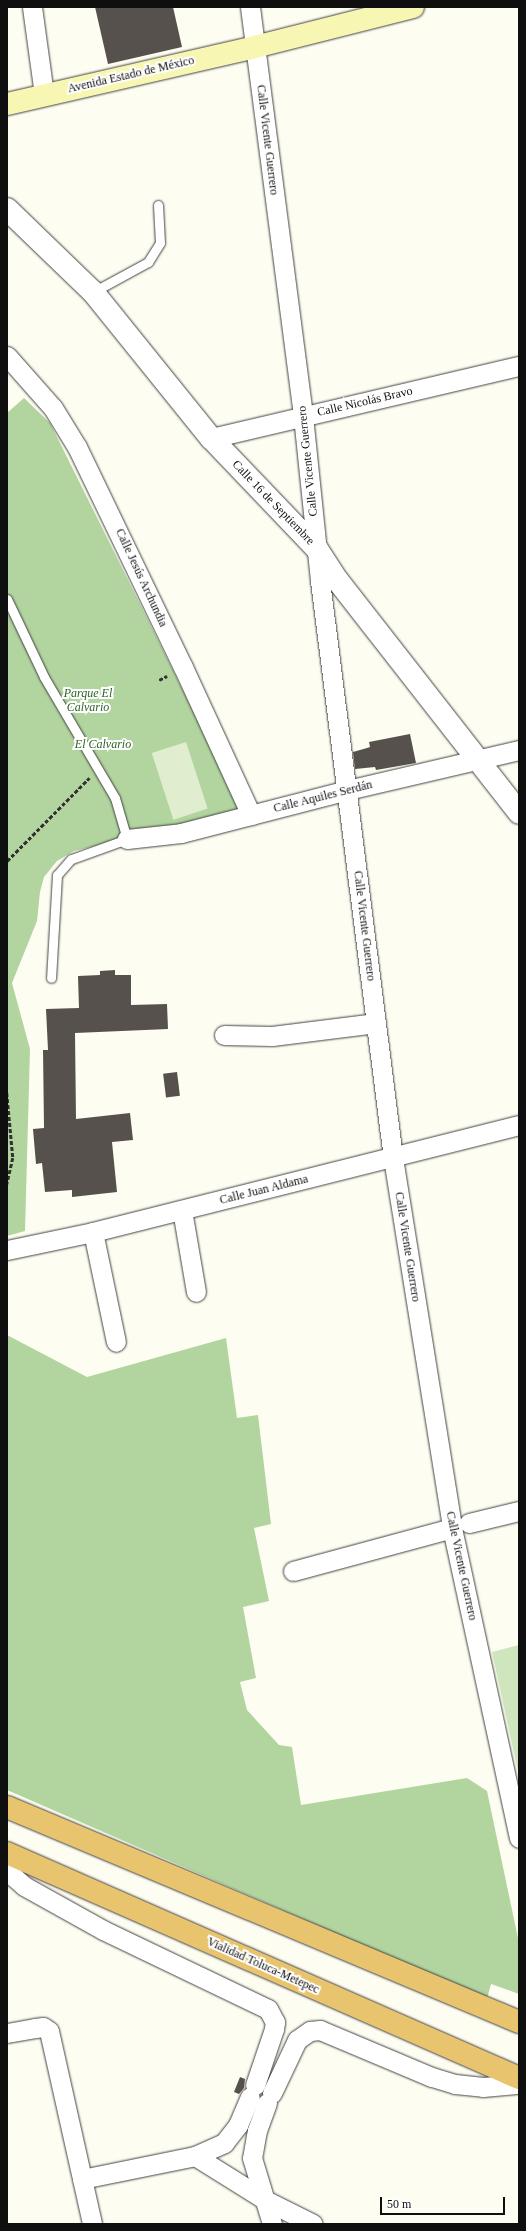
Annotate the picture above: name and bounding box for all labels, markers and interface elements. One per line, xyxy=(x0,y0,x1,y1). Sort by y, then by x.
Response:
street label: Avenida Estado de México xyxy=(66,53,196,97)
street label: Calle Vicente Guerrero xyxy=(253,84,281,196)
street label: Calle Nicolás Bravo xyxy=(316,384,414,420)
street label: Calle Vicente Guerrero xyxy=(295,405,321,517)
street label: Calle 16 de Septiembre xyxy=(229,458,317,548)
street label: Calle Jesús Archundia xyxy=(112,526,170,630)
park label: Parque El Calvario xyxy=(64,687,112,715)
park label: El Calvario xyxy=(75,738,131,752)
street label: Calle Aquiles Serdán xyxy=(272,778,374,816)
street label: Calle Vicente Guerrero xyxy=(350,870,378,982)
street label: Calle Juan Aldama xyxy=(218,1172,310,1208)
street label: Calle Vicente Guerrero xyxy=(391,1191,423,1303)
street label: Calle Vicente Guerrero xyxy=(442,1510,480,1622)
street label: Vialidad Toluca-Metepec xyxy=(205,1935,321,1997)
scale bar xyxy=(382,2189,507,2215)
text: 50 m xyxy=(387,2197,411,2211)

